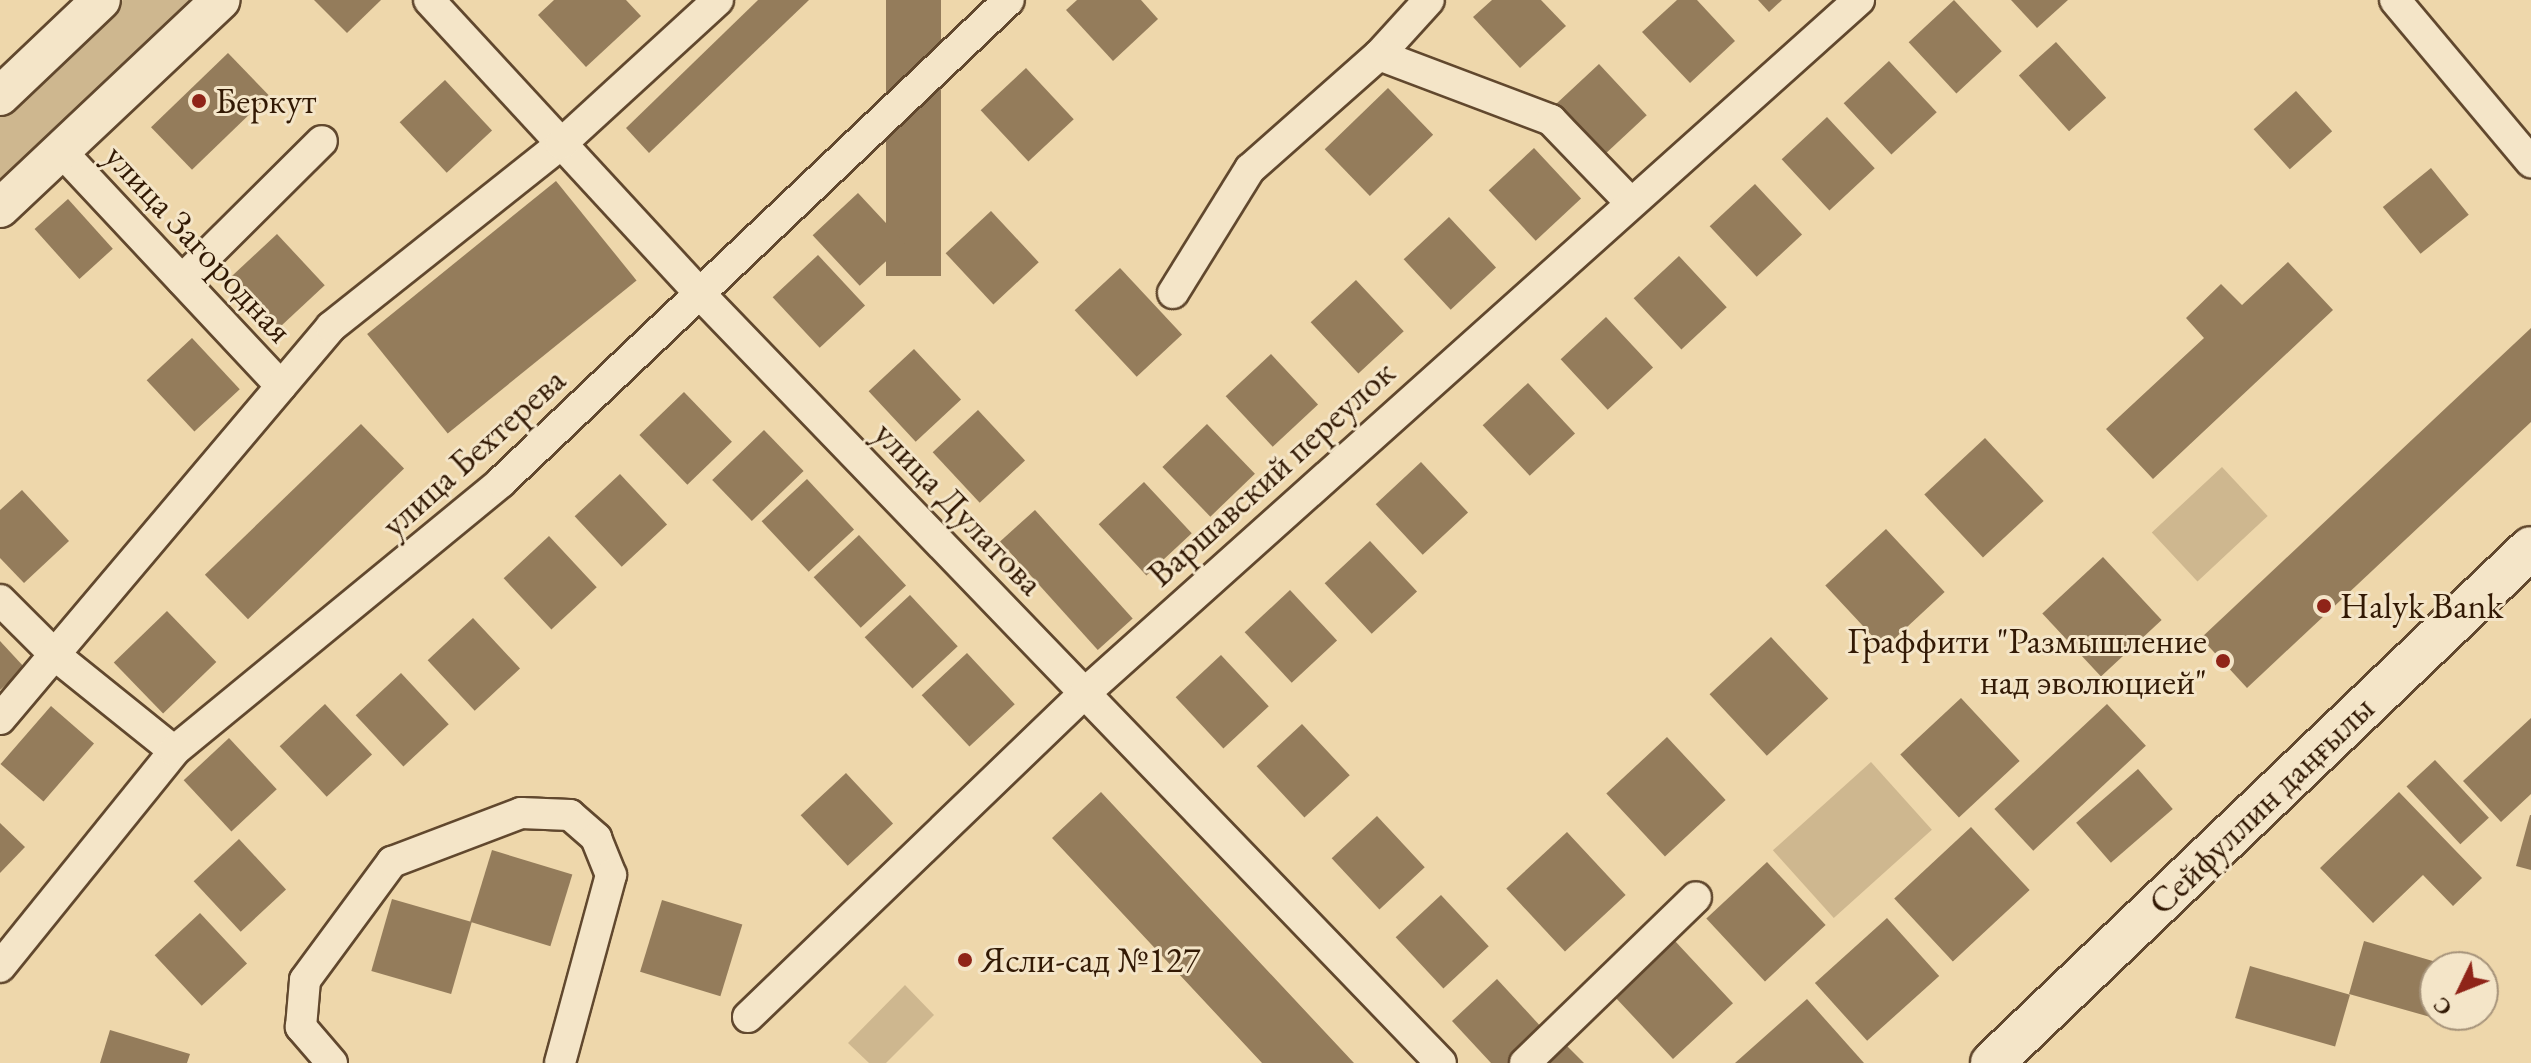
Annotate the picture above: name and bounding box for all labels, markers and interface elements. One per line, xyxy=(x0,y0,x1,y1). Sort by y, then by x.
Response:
place label: Беркут xyxy=(215,79,317,123)
marker: Беркут xyxy=(190,92,208,110)
street label: улица Загородная xyxy=(96,135,302,351)
street label: Варшавский переулок xyxy=(1139,351,1403,595)
street label: улица Бехтерева xyxy=(372,358,574,546)
street label: улица Дулатова xyxy=(865,412,1053,604)
place label: Halyk Bank xyxy=(2340,584,2503,628)
marker: Halyk Bank xyxy=(2315,597,2333,615)
place label: Граффити "Размышление над эволюцией" xyxy=(1847,618,2207,703)
marker: Граффити "Размышление над эволюцией" xyxy=(2214,652,2232,670)
street label: Сейфуллин даңғылы xyxy=(2139,686,2383,924)
place label: Ясли-сад №127 xyxy=(981,938,1200,982)
marker: Ясли-сад №127 xyxy=(956,951,974,969)
north arrow xyxy=(2419,951,2499,1031)
text: С xyxy=(2427,991,2458,1022)

